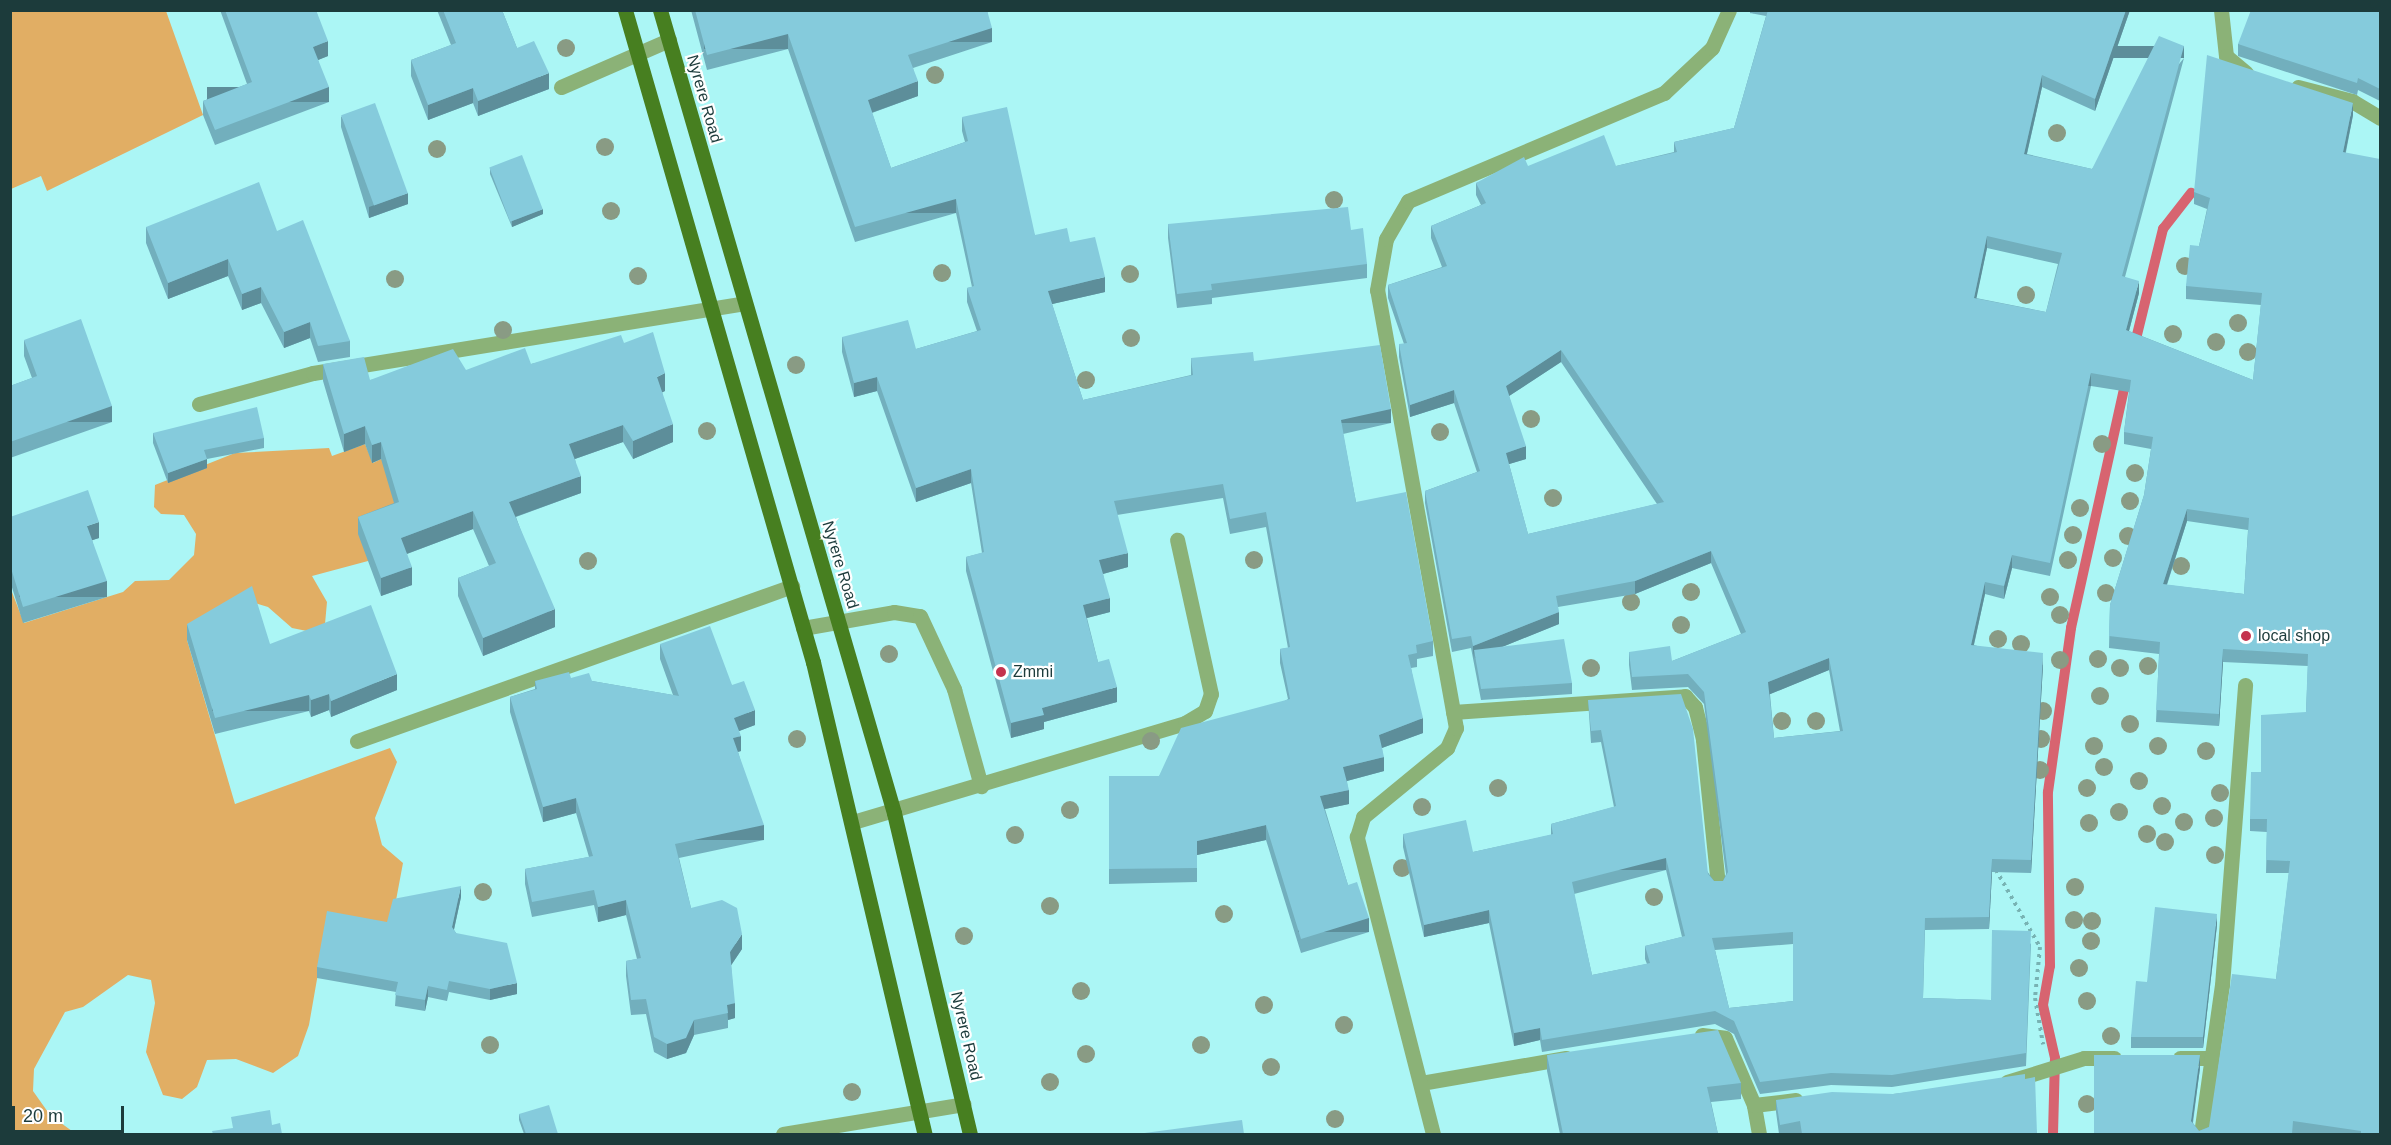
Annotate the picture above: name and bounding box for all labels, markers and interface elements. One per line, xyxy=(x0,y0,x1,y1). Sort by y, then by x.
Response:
street label: Nyrere Road xyxy=(682,53,726,145)
street label: Nyrere Road xyxy=(818,519,862,611)
place label: local shop xyxy=(2258,626,2330,646)
marker: local shop xyxy=(2239,629,2253,643)
place label: Zmmi xyxy=(1013,662,1053,682)
marker: Zmmi xyxy=(994,665,1008,679)
street label: Nyrere Road xyxy=(946,990,986,1082)
scale bar xyxy=(15,1094,128,1132)
text: 20 m xyxy=(23,1106,63,1126)

